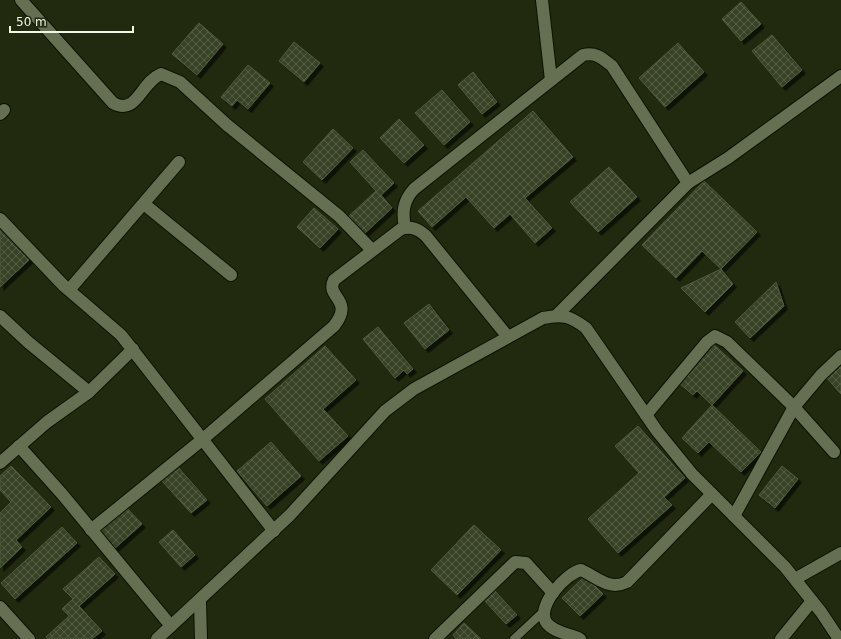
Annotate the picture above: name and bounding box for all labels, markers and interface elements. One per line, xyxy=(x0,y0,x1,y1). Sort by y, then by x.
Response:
scale bar xyxy=(10,8,133,34)
text: 50 m xyxy=(16,15,47,29)

